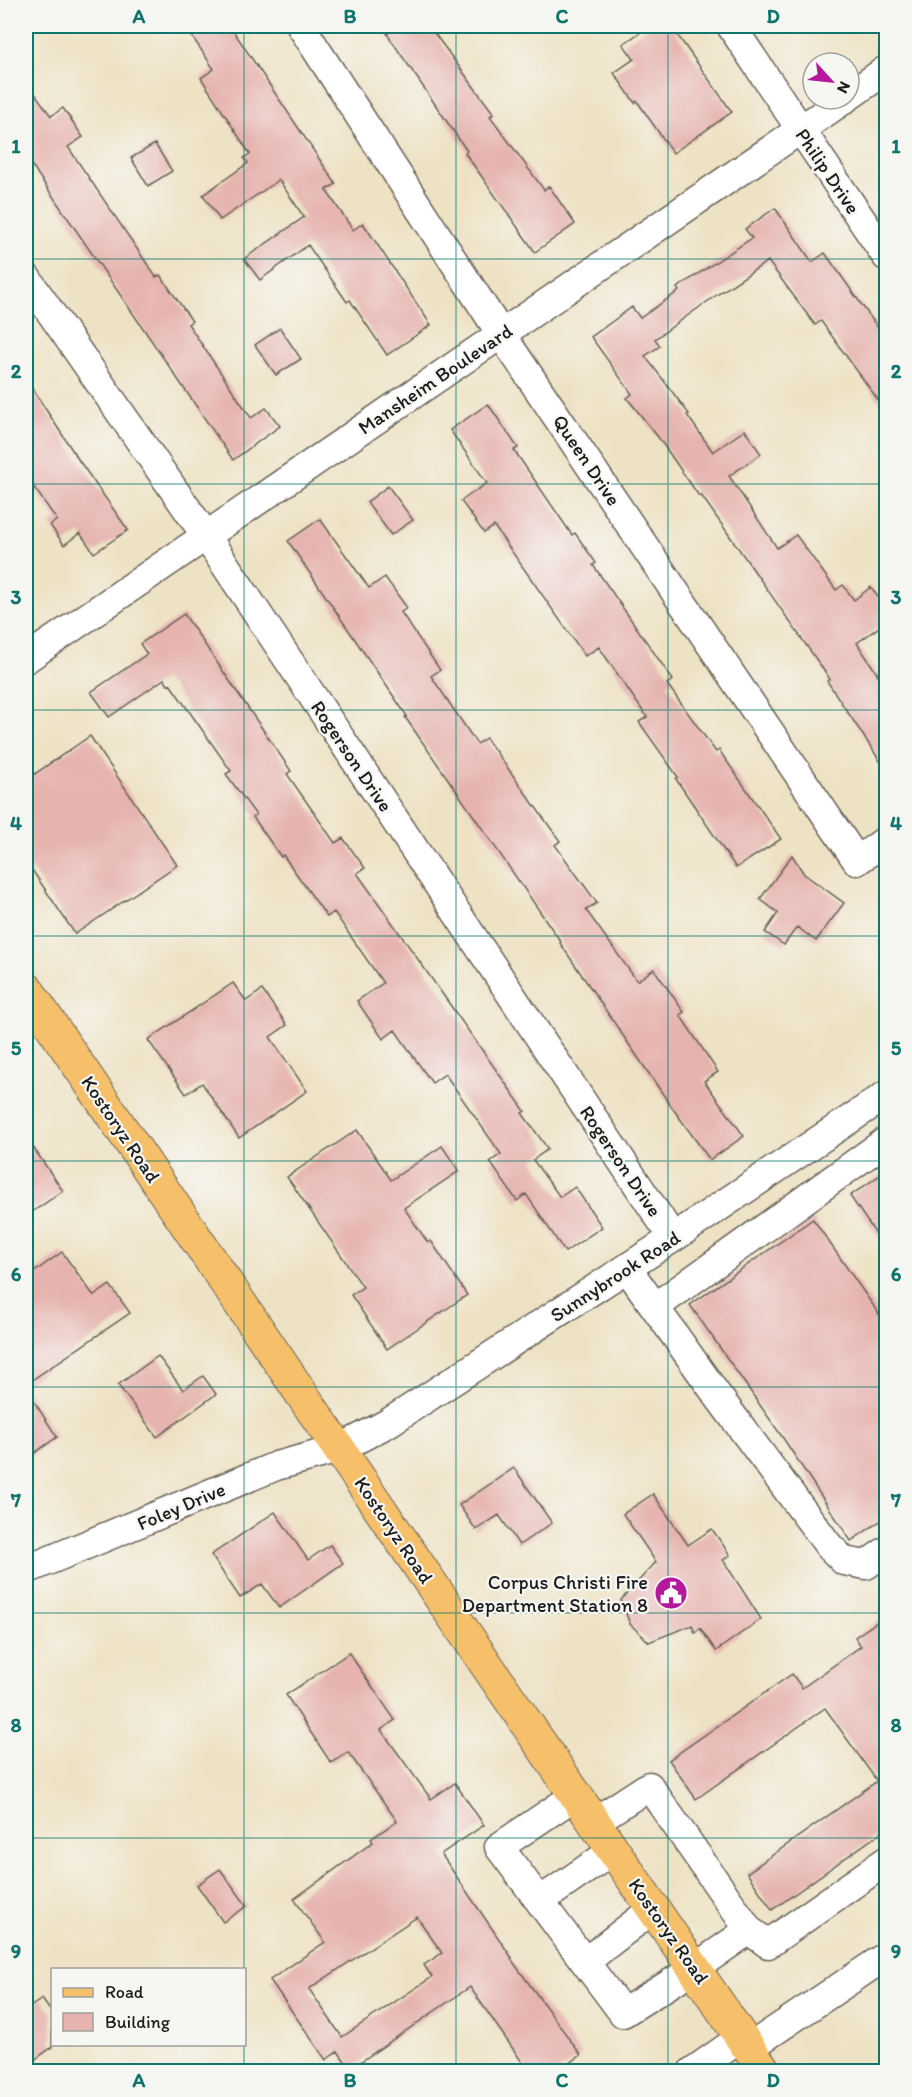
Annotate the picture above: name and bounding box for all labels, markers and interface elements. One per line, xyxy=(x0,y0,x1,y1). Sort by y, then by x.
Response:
text: A xyxy=(132,4,146,28)
text: B xyxy=(344,4,357,28)
text: C xyxy=(556,4,569,28)
text: D xyxy=(766,4,780,28)
north arrow xyxy=(801,51,861,111)
text: N xyxy=(833,78,855,97)
street label: Philip Drive xyxy=(791,124,865,218)
text: 1 xyxy=(11,134,21,158)
text: 1 xyxy=(891,134,901,158)
street label: Mansheim Boulevard xyxy=(353,318,517,439)
text: 2 xyxy=(11,359,22,383)
text: 2 xyxy=(891,359,902,383)
street label: Queen Drive xyxy=(548,410,626,510)
text: 3 xyxy=(11,585,22,609)
text: 3 xyxy=(891,585,902,609)
street label: Rogerson Drive xyxy=(306,696,398,816)
text: 4 xyxy=(10,811,22,835)
text: 4 xyxy=(890,811,902,835)
text: 5 xyxy=(11,1036,22,1060)
text: 5 xyxy=(891,1036,902,1060)
street label: Kostoryz Road xyxy=(76,1071,166,1187)
street label: Rogerson Drive xyxy=(575,1101,667,1221)
street label: Sunnybrook Road xyxy=(546,1225,684,1327)
text: 6 xyxy=(11,1262,22,1286)
text: 6 xyxy=(891,1262,902,1286)
street label: Kostoryz Road xyxy=(349,1472,439,1588)
street label: Foley Drive xyxy=(133,1477,229,1535)
text: 7 xyxy=(10,1488,21,1512)
text: 7 xyxy=(890,1488,901,1512)
place label: Corpus Christi Fire Department Station 8 xyxy=(462,1570,648,1617)
public building icon: Corpus Christi Fire Department Station 8 xyxy=(653,1575,689,1611)
text: 8 xyxy=(11,1713,22,1737)
text: 8 xyxy=(891,1713,902,1737)
street label: Kostoryz Road xyxy=(624,1873,714,1989)
text: 9 xyxy=(11,1939,21,1963)
text: 9 xyxy=(891,1939,901,1963)
legend xyxy=(51,1968,246,2046)
text: Road xyxy=(105,1981,144,2003)
text: Building xyxy=(105,2011,171,2033)
text: A xyxy=(132,2068,146,2092)
text: B xyxy=(344,2068,357,2092)
text: C xyxy=(556,2068,569,2092)
text: D xyxy=(766,2068,780,2092)

